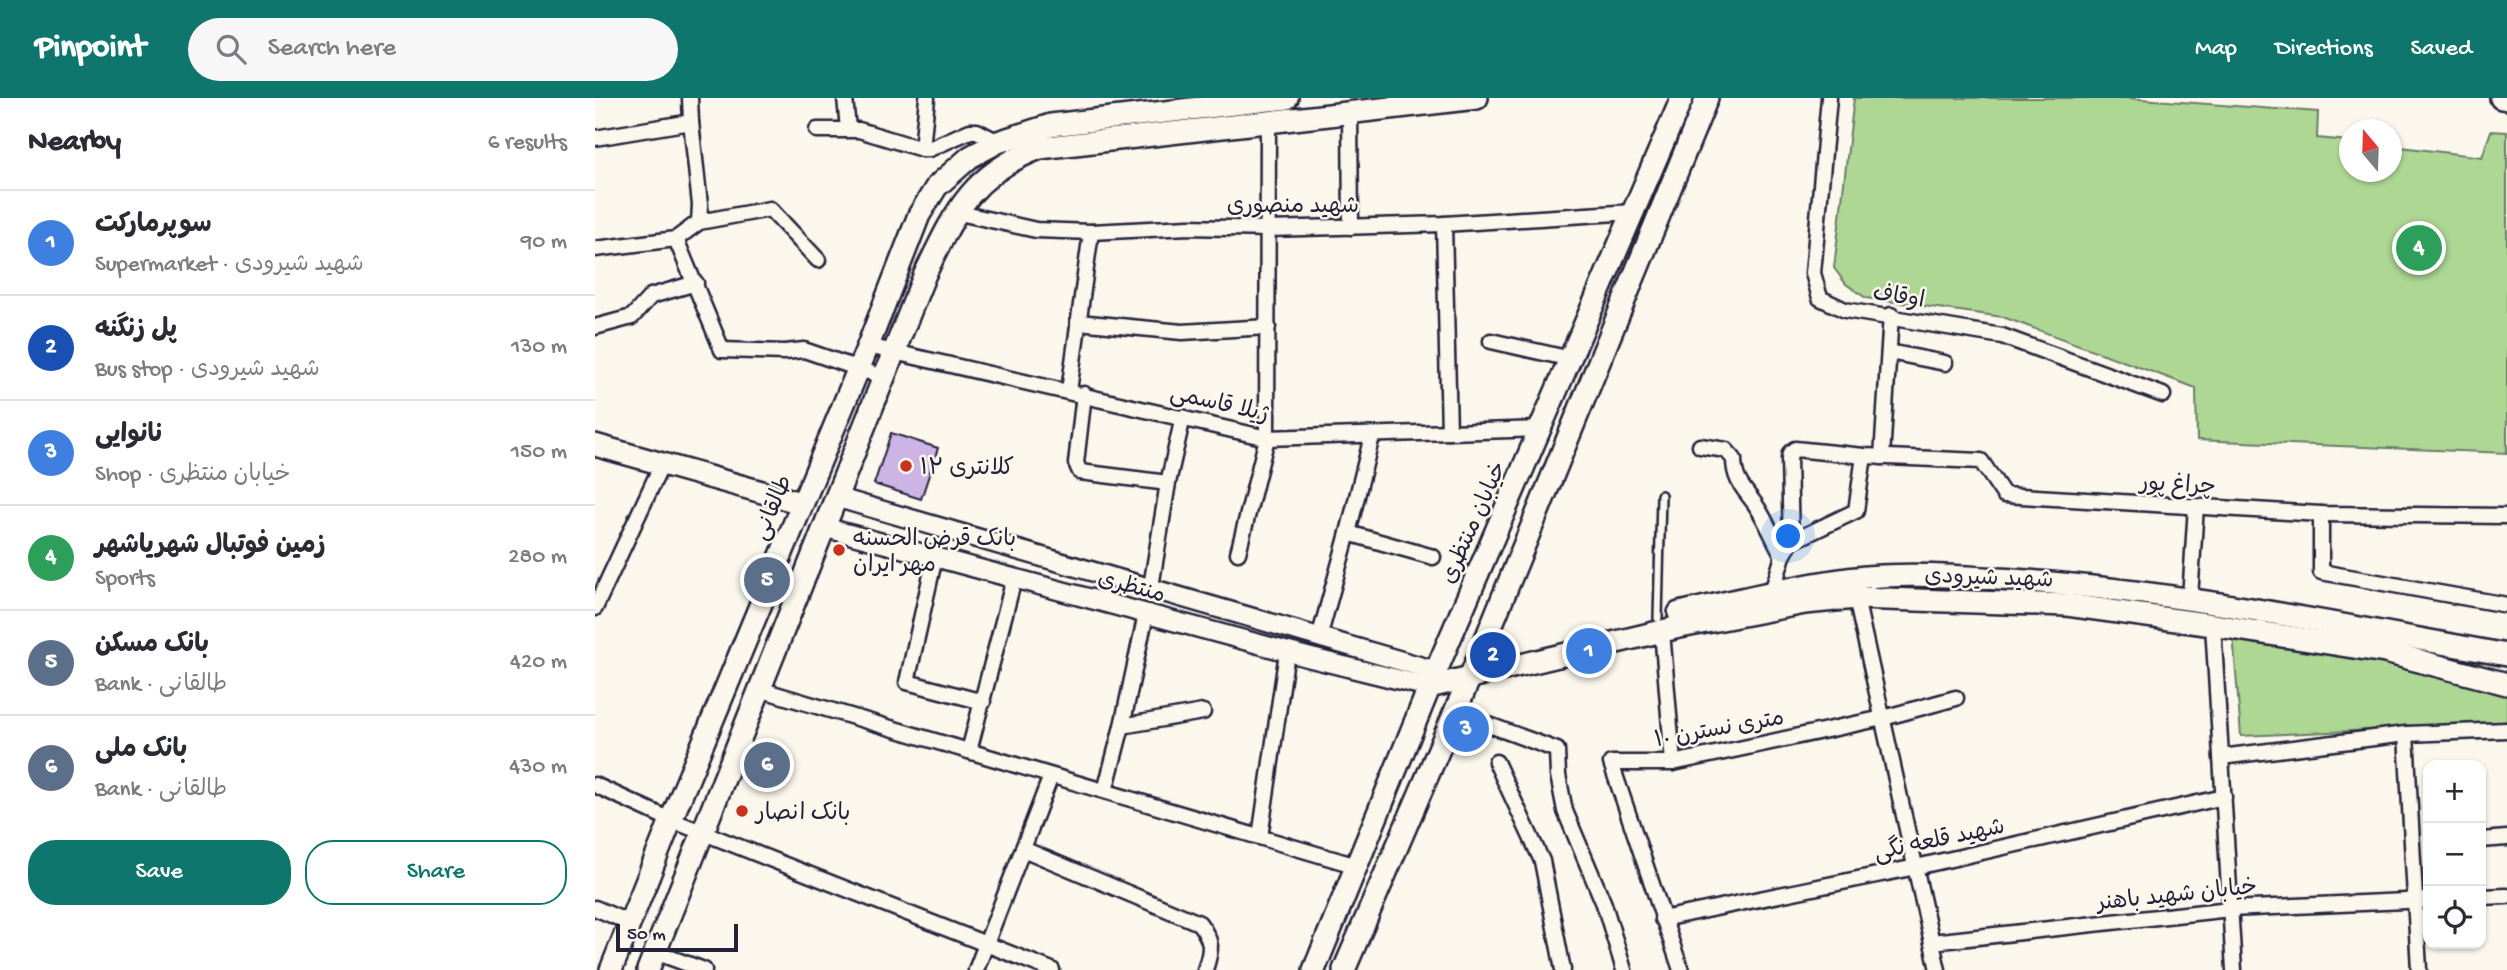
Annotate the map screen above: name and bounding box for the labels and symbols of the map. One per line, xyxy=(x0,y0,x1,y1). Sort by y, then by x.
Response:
north arrow xyxy=(2339,119,2402,182)
street label: شهید منصوری xyxy=(1227,194,1359,221)
pin: 4 xyxy=(2396,222,2442,274)
street label: اوقاف xyxy=(1870,281,1926,316)
street label: ژیلا قاسمی xyxy=(1167,381,1271,430)
place label: کلانتری ۱۲ xyxy=(920,456,1014,483)
marker: کلانتری ۱۲ xyxy=(898,458,914,474)
street label: خیابان منتظری xyxy=(1436,458,1514,589)
street label: چراغ پور xyxy=(2137,470,2217,502)
street label: طالقانی xyxy=(748,472,800,545)
your location xyxy=(1771,519,1805,553)
place label: بانک قرض الحسنه مهر ایران xyxy=(853,527,1016,580)
marker: بانک قرض الحسنه مهر ایران xyxy=(831,542,847,558)
pin: 5 xyxy=(744,554,790,606)
street label: شهید شیرودی xyxy=(1924,564,2054,595)
street label: منتظری xyxy=(1094,566,1168,610)
pin: 1 xyxy=(1566,625,1612,677)
pin: 2 xyxy=(1470,629,1516,681)
pin: 3 xyxy=(1443,703,1489,755)
street label: ۱۰ متری نسترن xyxy=(1653,706,1787,755)
pin: 6 xyxy=(744,739,790,791)
place label: بانک انصار xyxy=(754,801,851,828)
marker: بانک انصار xyxy=(734,803,750,819)
street label: شهید قلعه نگی xyxy=(1871,811,2007,868)
street label: خیابان شهید باهنر xyxy=(2094,875,2259,919)
scale bar xyxy=(616,921,739,953)

